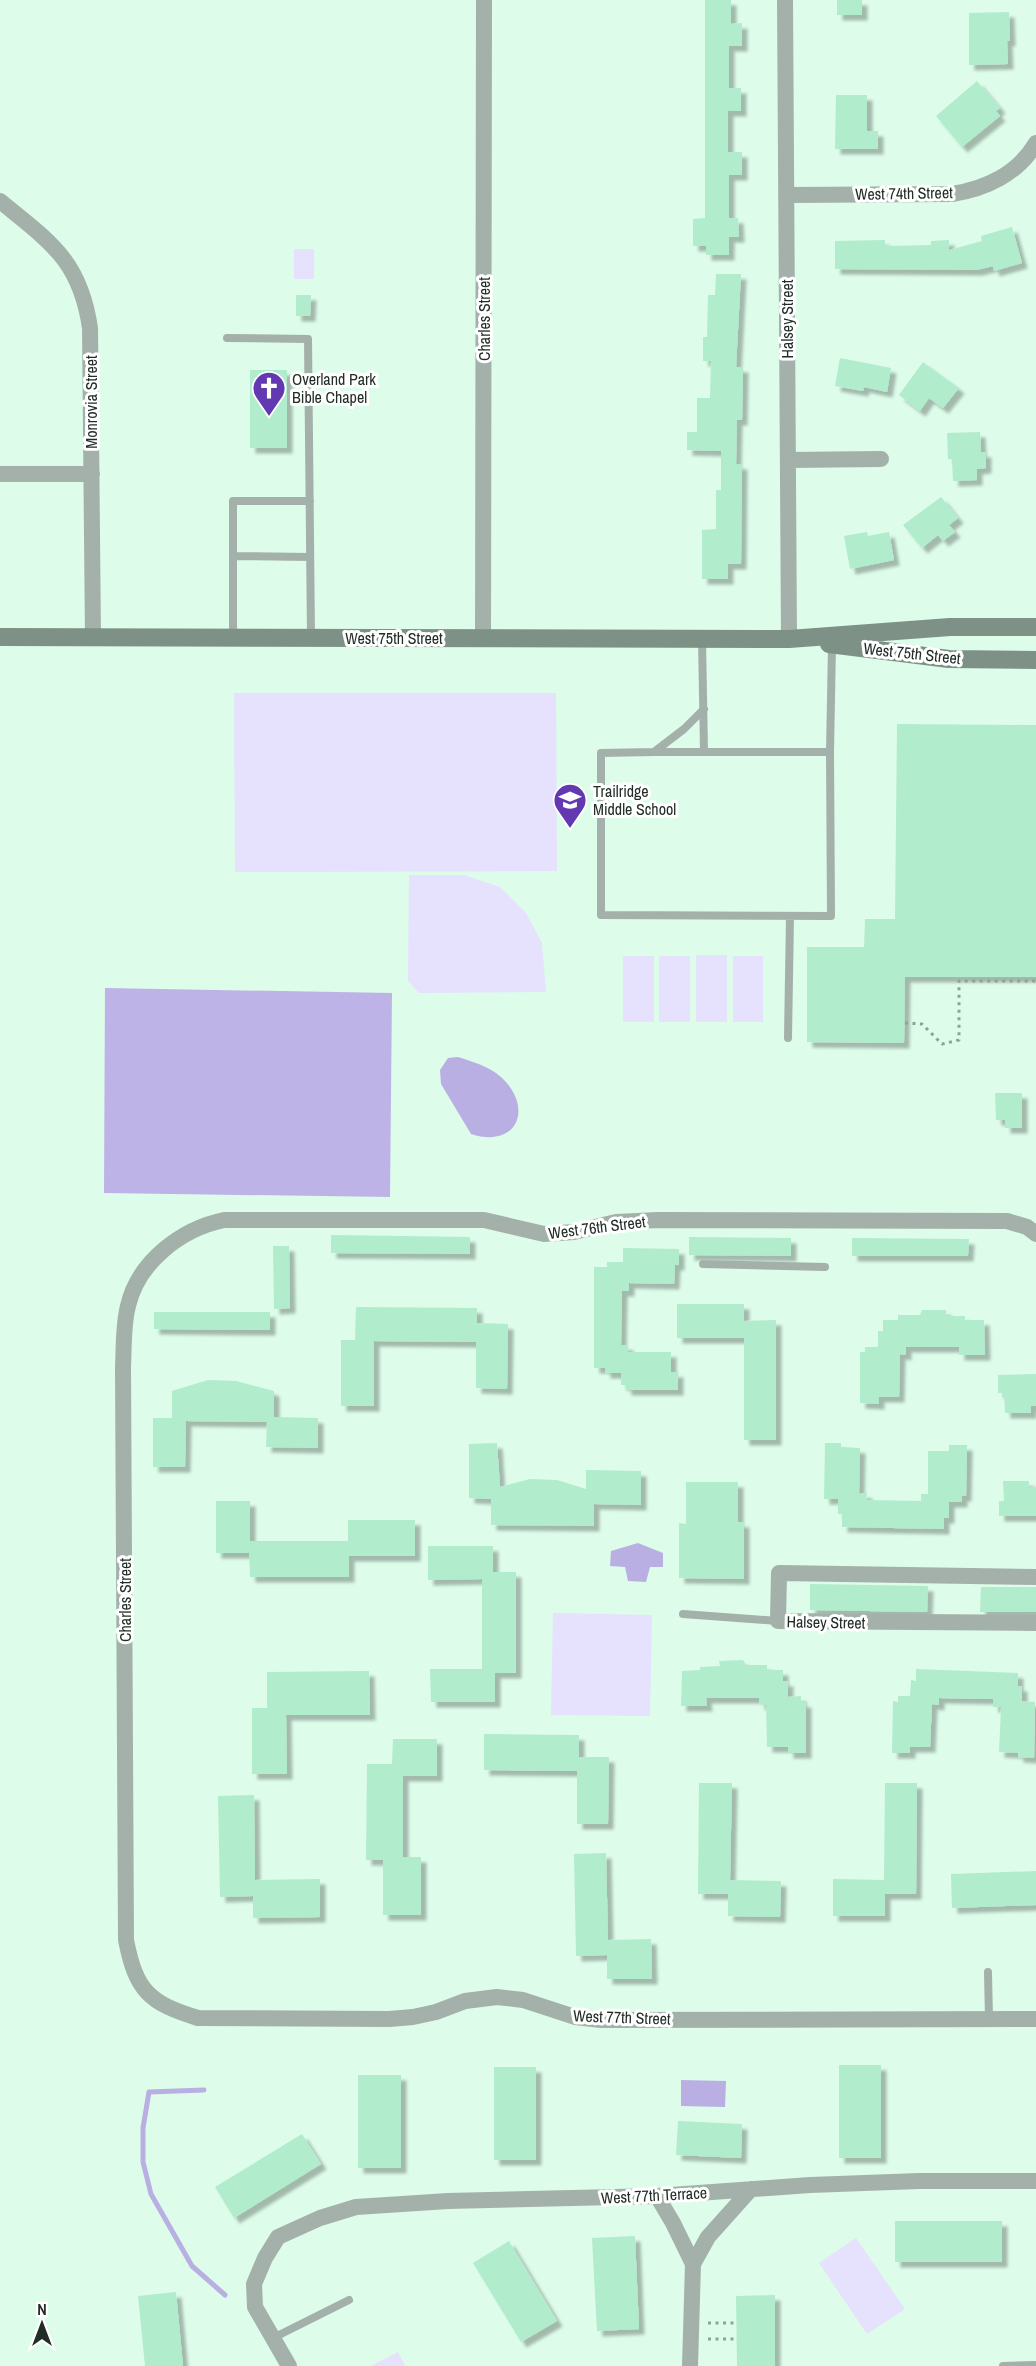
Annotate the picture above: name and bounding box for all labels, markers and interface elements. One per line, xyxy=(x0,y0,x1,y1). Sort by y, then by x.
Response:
street label: West 74th Street xyxy=(855,181,953,205)
street label: Charles Street xyxy=(473,277,495,361)
street label: Halsey Street xyxy=(776,279,798,358)
street label: Monrovia Street xyxy=(80,355,102,449)
place label: Overland Park Bible Chapel xyxy=(292,368,376,408)
church icon: Overland Park Bible Chapel xyxy=(251,370,287,417)
street label: West 75th Street xyxy=(345,627,443,649)
street label: West 75th Street xyxy=(862,637,962,669)
place label: Trailridge Middle School xyxy=(593,780,676,820)
school or university icon: Trailridge Middle School xyxy=(552,782,588,829)
street label: West 76th Street xyxy=(547,1210,647,1244)
street label: Charles Street xyxy=(114,1558,136,1642)
street label: Halsey Street xyxy=(786,1610,866,1634)
street label: West 77th Street xyxy=(573,2004,671,2030)
street label: West 77th Terrace xyxy=(600,2181,708,2209)
north arrow xyxy=(12,2294,72,2354)
text: N xyxy=(37,2298,47,2320)

